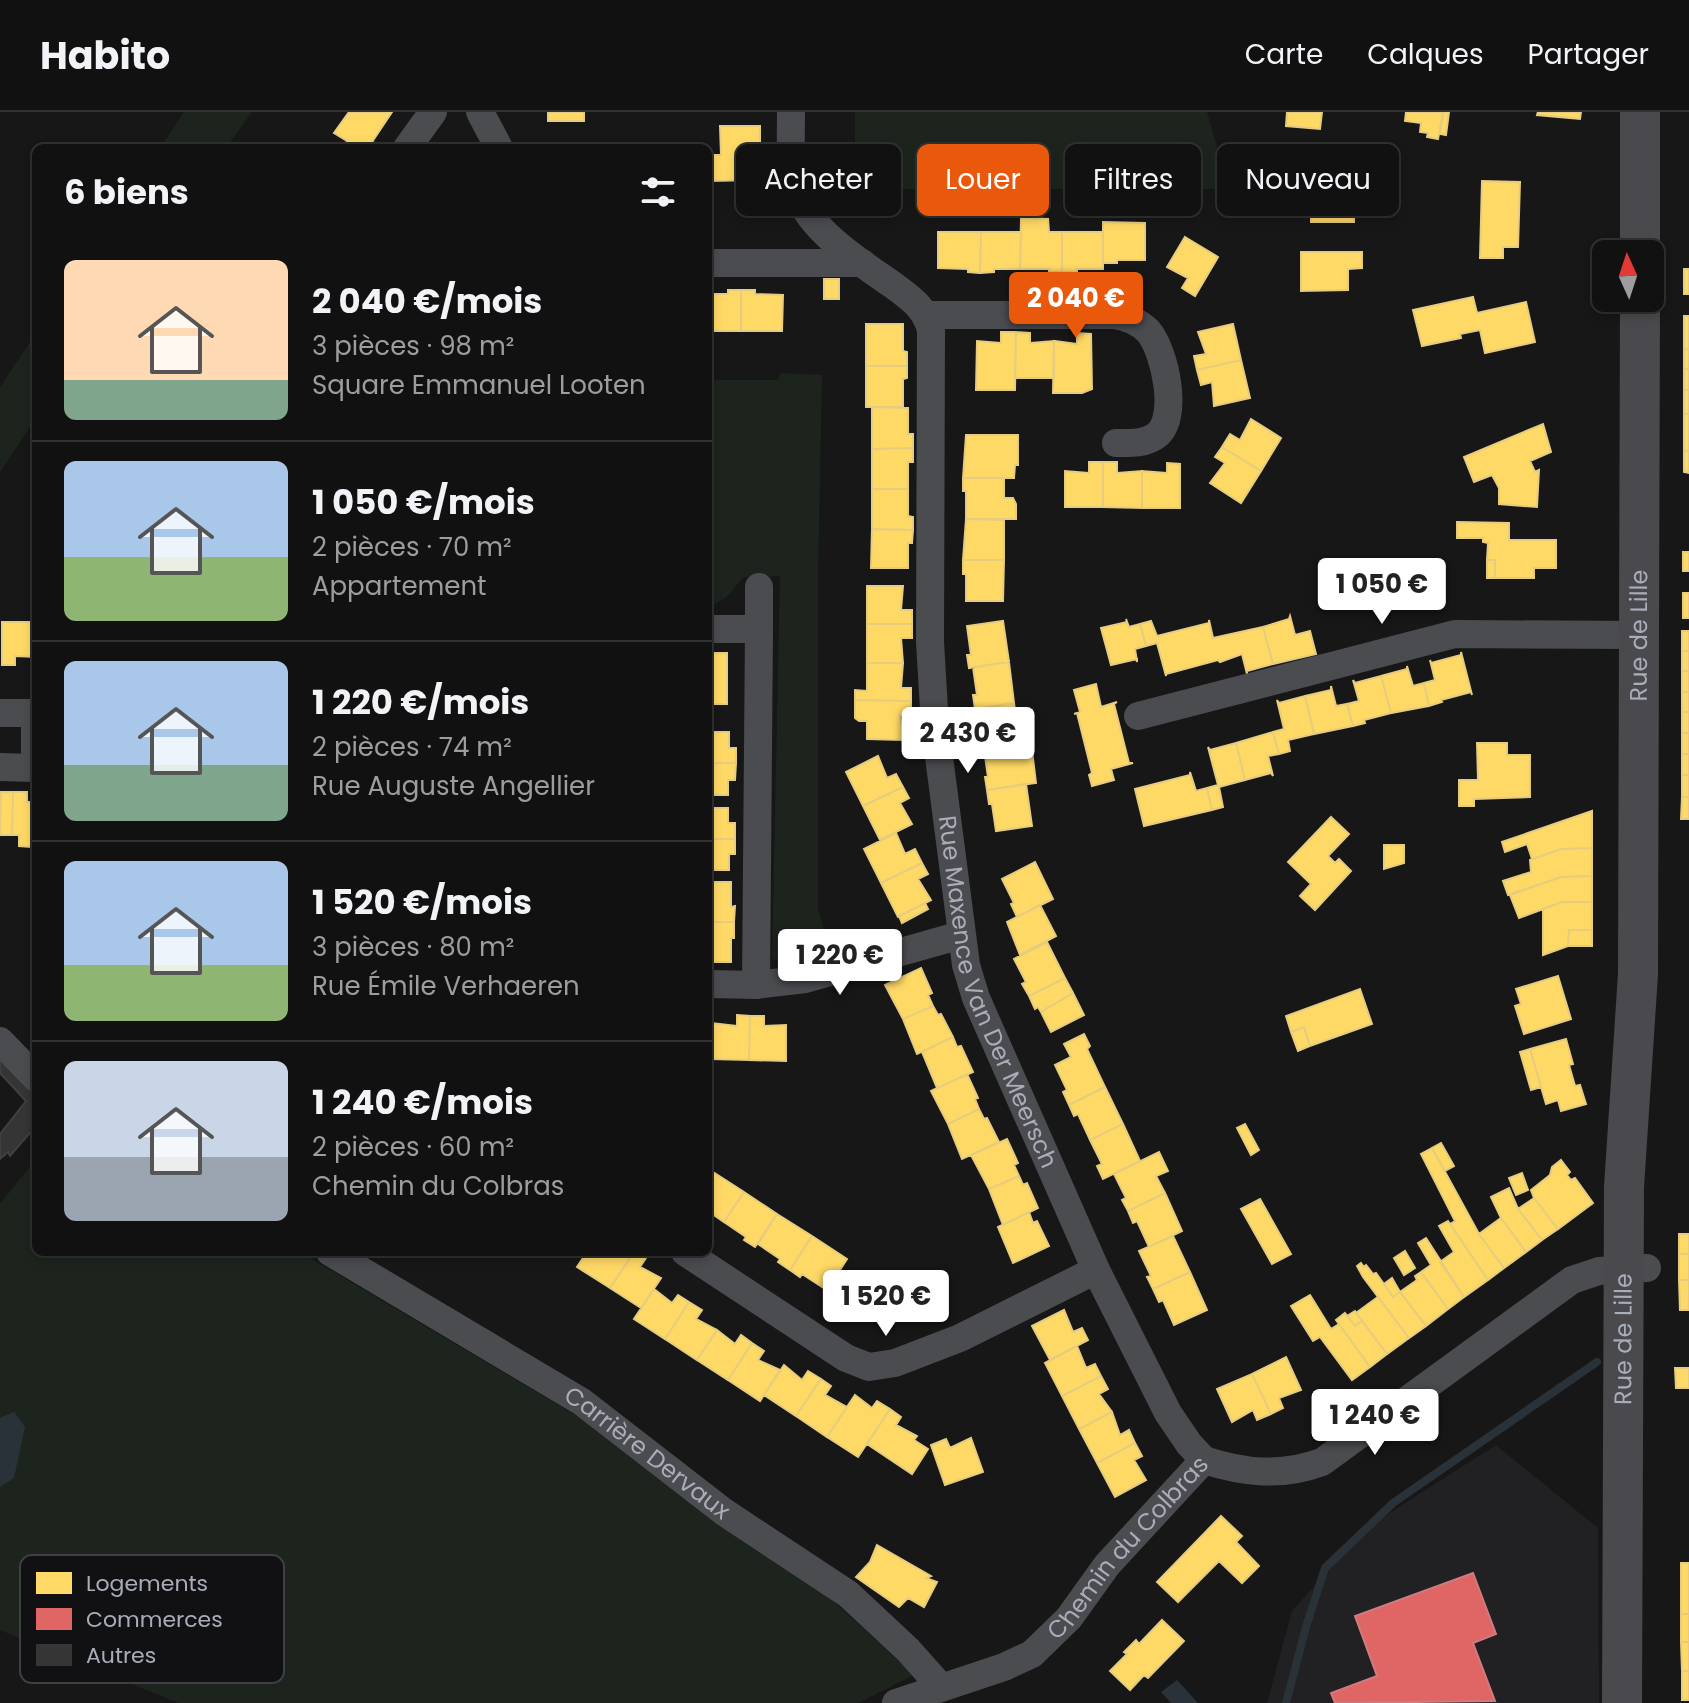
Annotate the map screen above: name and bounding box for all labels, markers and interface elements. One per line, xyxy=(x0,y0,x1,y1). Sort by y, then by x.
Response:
text: Habito xyxy=(40,29,170,82)
text: Carte xyxy=(1245,35,1323,74)
text: Calques xyxy=(1367,35,1484,74)
text: Partager xyxy=(1528,35,1649,74)
chip: Acheter xyxy=(736,144,901,216)
chip: Louer xyxy=(917,144,1049,216)
chip: Filtres xyxy=(1065,144,1201,216)
chip: Nouveau xyxy=(1217,144,1399,216)
text: 6 biens xyxy=(64,168,189,216)
icon: filters xyxy=(636,170,680,214)
north arrow xyxy=(1592,240,1664,312)
map controls xyxy=(1592,240,1664,312)
pin: 2 040 € xyxy=(1002,272,1150,340)
text: 2 040 €/mois xyxy=(312,277,542,325)
text: 2 040 € xyxy=(1027,280,1125,316)
icon: home xyxy=(128,292,224,388)
text: 3 pièces · 98 m² xyxy=(312,328,514,364)
text: Square Emmanuel Looten xyxy=(312,367,646,403)
text: 1 050 €/mois xyxy=(312,478,535,526)
icon: home xyxy=(128,493,224,589)
text: 2 pièces · 70 m² xyxy=(312,529,512,565)
pin: 1 050 € xyxy=(1308,558,1456,626)
text: 1 050 € xyxy=(1336,566,1428,602)
text: Appartement xyxy=(312,568,487,604)
street label: Rue de Lille xyxy=(1622,570,1655,701)
text: 1 220 €/mois xyxy=(312,678,529,726)
icon: home xyxy=(128,693,224,789)
pin: 2 430 € xyxy=(894,707,1042,775)
text: 2 430 € xyxy=(920,715,1016,751)
text: 2 pièces · 74 m² xyxy=(312,729,512,765)
text: Rue Auguste Angellier xyxy=(312,768,595,804)
street label: Rue Maxence Van Der Meersch xyxy=(931,814,1066,1173)
text: 1 520 €/mois xyxy=(312,878,532,926)
icon: home xyxy=(128,893,224,989)
text: 3 pièces · 80 m² xyxy=(312,929,514,965)
pin: 1 220 € xyxy=(766,929,914,997)
text: 1 220 € xyxy=(796,937,884,973)
text: Rue Émile Verhaeren xyxy=(312,968,580,1004)
text: 1 240 €/mois xyxy=(312,1078,533,1126)
icon: home xyxy=(128,1093,224,1189)
text: 2 pièces · 60 m² xyxy=(312,1129,514,1165)
text: Chemin du Colbras xyxy=(312,1168,564,1204)
pin: 1 520 € xyxy=(812,1270,960,1338)
street label: Rue de Lille xyxy=(1606,1273,1640,1405)
text: 1 520 € xyxy=(841,1278,931,1314)
street label: Carrière Dervaux xyxy=(558,1378,738,1527)
pin: 1 240 € xyxy=(1301,1389,1449,1457)
text: 1 240 € xyxy=(1330,1397,1420,1433)
street label: Chemin du Colbras xyxy=(1039,1448,1216,1647)
legend xyxy=(20,1555,284,1683)
text: Logements xyxy=(86,1568,208,1599)
text: Commerces xyxy=(86,1604,223,1635)
text: Autres xyxy=(86,1640,156,1671)

